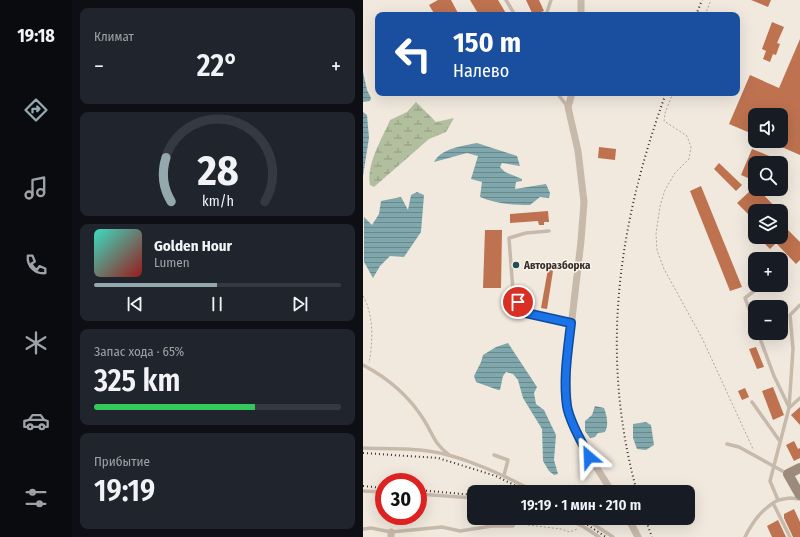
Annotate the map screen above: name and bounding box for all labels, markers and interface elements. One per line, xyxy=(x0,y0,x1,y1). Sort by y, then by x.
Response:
text: 19:18 xyxy=(17,25,55,47)
text: 150 m xyxy=(453,26,521,59)
icon: left xyxy=(387,28,439,80)
text: Климат xyxy=(94,29,134,44)
text: 22° xyxy=(197,48,238,84)
text: − xyxy=(94,53,104,80)
text: + xyxy=(331,53,341,80)
text: Налево xyxy=(453,60,509,82)
icon: directions xyxy=(22,96,50,124)
map controls xyxy=(748,108,788,340)
button: sound xyxy=(748,108,788,148)
text: 28 xyxy=(196,146,238,196)
button: search xyxy=(748,156,788,196)
icon: music xyxy=(22,174,50,202)
text: km/h xyxy=(202,193,233,210)
button: layers xyxy=(748,204,788,244)
text: Golden Hour xyxy=(154,237,232,255)
icon: phone xyxy=(22,251,50,279)
button: + xyxy=(748,252,788,292)
text: Lumen xyxy=(154,255,190,270)
place label: Авторазборка xyxy=(523,259,591,272)
marker: Авторазборка xyxy=(511,260,521,270)
pin xyxy=(501,285,535,319)
icon: arrive xyxy=(507,291,529,313)
icon: previous xyxy=(124,293,146,315)
icon: pause xyxy=(206,293,228,315)
icon: next xyxy=(289,293,311,315)
button: − xyxy=(748,300,788,340)
icon: climate xyxy=(22,329,50,357)
text: Запас хода · 65% xyxy=(94,344,184,359)
text: 325 km xyxy=(94,363,180,399)
icon: car xyxy=(22,407,50,435)
position arrow xyxy=(568,436,610,478)
text: Прибытие xyxy=(94,454,150,469)
text: 19:19 xyxy=(94,473,155,509)
speed limit sign: 30 xyxy=(375,473,427,525)
icon: filters xyxy=(22,484,50,512)
text: 19:19 · 1 мин · 210 m xyxy=(521,496,641,514)

